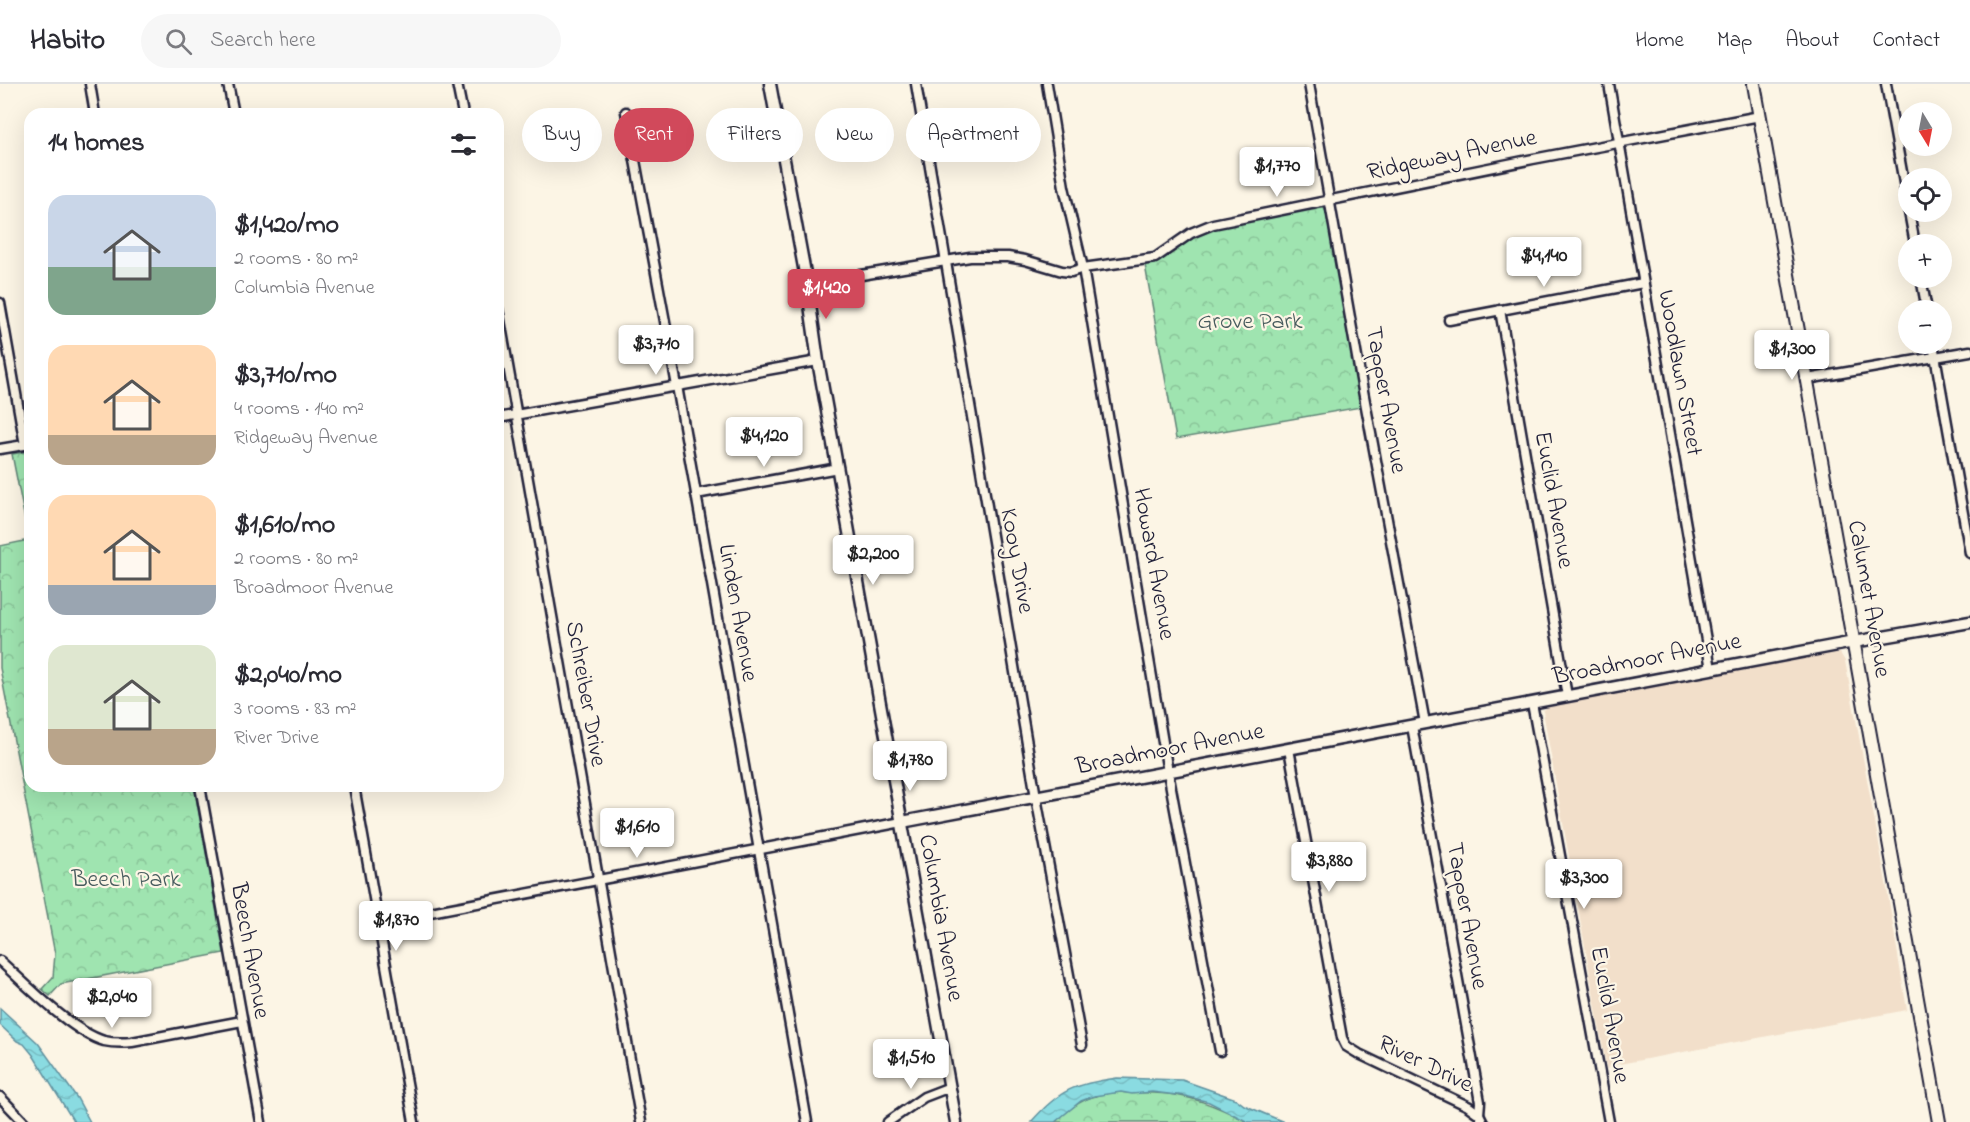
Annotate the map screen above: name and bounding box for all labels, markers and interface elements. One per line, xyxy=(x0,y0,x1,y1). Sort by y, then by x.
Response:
search box xyxy=(141,14,561,68)
text: Habito xyxy=(30,21,105,62)
icon: search xyxy=(162,25,195,58)
text: Search here xyxy=(210,25,316,57)
text: Home xyxy=(1635,26,1684,56)
text: Map xyxy=(1717,26,1752,56)
text: About xyxy=(1785,26,1839,56)
text: Contact xyxy=(1872,26,1940,56)
north arrow xyxy=(1898,102,1952,156)
map controls xyxy=(1898,102,1952,354)
chip: Buy xyxy=(522,108,602,162)
chip: Rent xyxy=(614,108,694,162)
chip: Filters xyxy=(706,108,803,162)
chip: New xyxy=(815,108,894,162)
chip: Apartment xyxy=(906,108,1041,162)
street label: Ridgeway Avenue xyxy=(1364,121,1540,192)
text: 14 homes xyxy=(48,125,144,163)
icon: filters xyxy=(447,128,480,161)
pin: $1,770 xyxy=(1228,147,1326,198)
text: $1,770 xyxy=(1253,152,1301,181)
button: locate xyxy=(1898,168,1952,222)
text: $1,420/mo xyxy=(234,207,339,245)
icon: home xyxy=(96,219,168,291)
button: + xyxy=(1898,234,1952,288)
pin: $4,140 xyxy=(1495,237,1593,288)
text: $4,140 xyxy=(1520,242,1568,271)
text: 2 rooms · 80 m² xyxy=(234,245,359,274)
pin: $1,420 xyxy=(777,269,875,320)
text: Columbia Avenue xyxy=(234,274,375,303)
text: $1,420 xyxy=(802,274,850,303)
street label: Woodlawn Street xyxy=(1647,287,1711,459)
button: − xyxy=(1898,300,1952,354)
park label: Grove Park xyxy=(1197,305,1303,340)
street label: Tapper Avenue xyxy=(1355,324,1415,477)
pin: $3,710 xyxy=(607,325,705,376)
text: $3,710 xyxy=(632,330,680,359)
pin: $1,300 xyxy=(1743,330,1841,381)
text: $1,300 xyxy=(1768,335,1816,364)
text: $3,710/mo xyxy=(234,357,337,395)
icon: home xyxy=(96,369,168,441)
text: 4 rooms · 140 m² xyxy=(234,395,364,424)
pin: $4,120 xyxy=(715,417,813,468)
text: $4,120 xyxy=(740,422,788,451)
text: Ridgeway Avenue xyxy=(234,424,378,453)
street label: Euclid Avenue xyxy=(1524,429,1582,571)
street label: Howard Avenue xyxy=(1122,485,1184,643)
street label: Kooy Drive xyxy=(989,506,1042,617)
text: $1,610/mo xyxy=(234,507,335,545)
street label: Calumet Avenue xyxy=(1837,518,1899,681)
icon: home xyxy=(96,519,168,591)
pin: $2,200 xyxy=(824,535,922,586)
text: $2,200 xyxy=(847,540,899,569)
street label: Linden Avenue xyxy=(708,542,766,685)
text: 2 rooms · 80 m² xyxy=(234,545,359,574)
text: Broadmoor Avenue xyxy=(234,574,393,603)
street label: Schreiber Drive xyxy=(555,619,615,770)
street label: Broadmoor Avenue xyxy=(1549,625,1744,696)
text: $2,040/mo xyxy=(234,657,342,695)
icon: home xyxy=(96,669,168,741)
text: 3 rooms · 83 m² xyxy=(234,695,356,724)
street label: Broadmoor Avenue xyxy=(1072,715,1267,786)
text: River Drive xyxy=(234,724,319,753)
pin: $1,780 xyxy=(861,741,959,792)
text: $1,780 xyxy=(887,746,933,775)
pin: $1,610 xyxy=(588,808,686,859)
text: $1,610 xyxy=(614,813,660,842)
street label: Columbia Avenue xyxy=(908,832,972,1004)
street label: Tapper Avenue xyxy=(1436,840,1496,993)
pin: $3,880 xyxy=(1280,842,1378,893)
text: $3,880 xyxy=(1305,847,1353,876)
pin: $3,300 xyxy=(1535,859,1633,910)
park label: Beech Park xyxy=(70,863,181,898)
text: $3,300 xyxy=(1559,864,1609,893)
street label: Beech Avenue xyxy=(220,879,278,1022)
pin: $1,870 xyxy=(347,901,445,952)
text: $1,870 xyxy=(373,906,419,935)
street label: Euclid Avenue xyxy=(1580,944,1638,1086)
pin: $2,040 xyxy=(63,978,161,1029)
text: $2,040 xyxy=(87,983,138,1012)
street label: River Drive xyxy=(1372,1027,1479,1103)
pin: $1,510 xyxy=(862,1039,960,1090)
text: $1,510 xyxy=(887,1044,935,1073)

